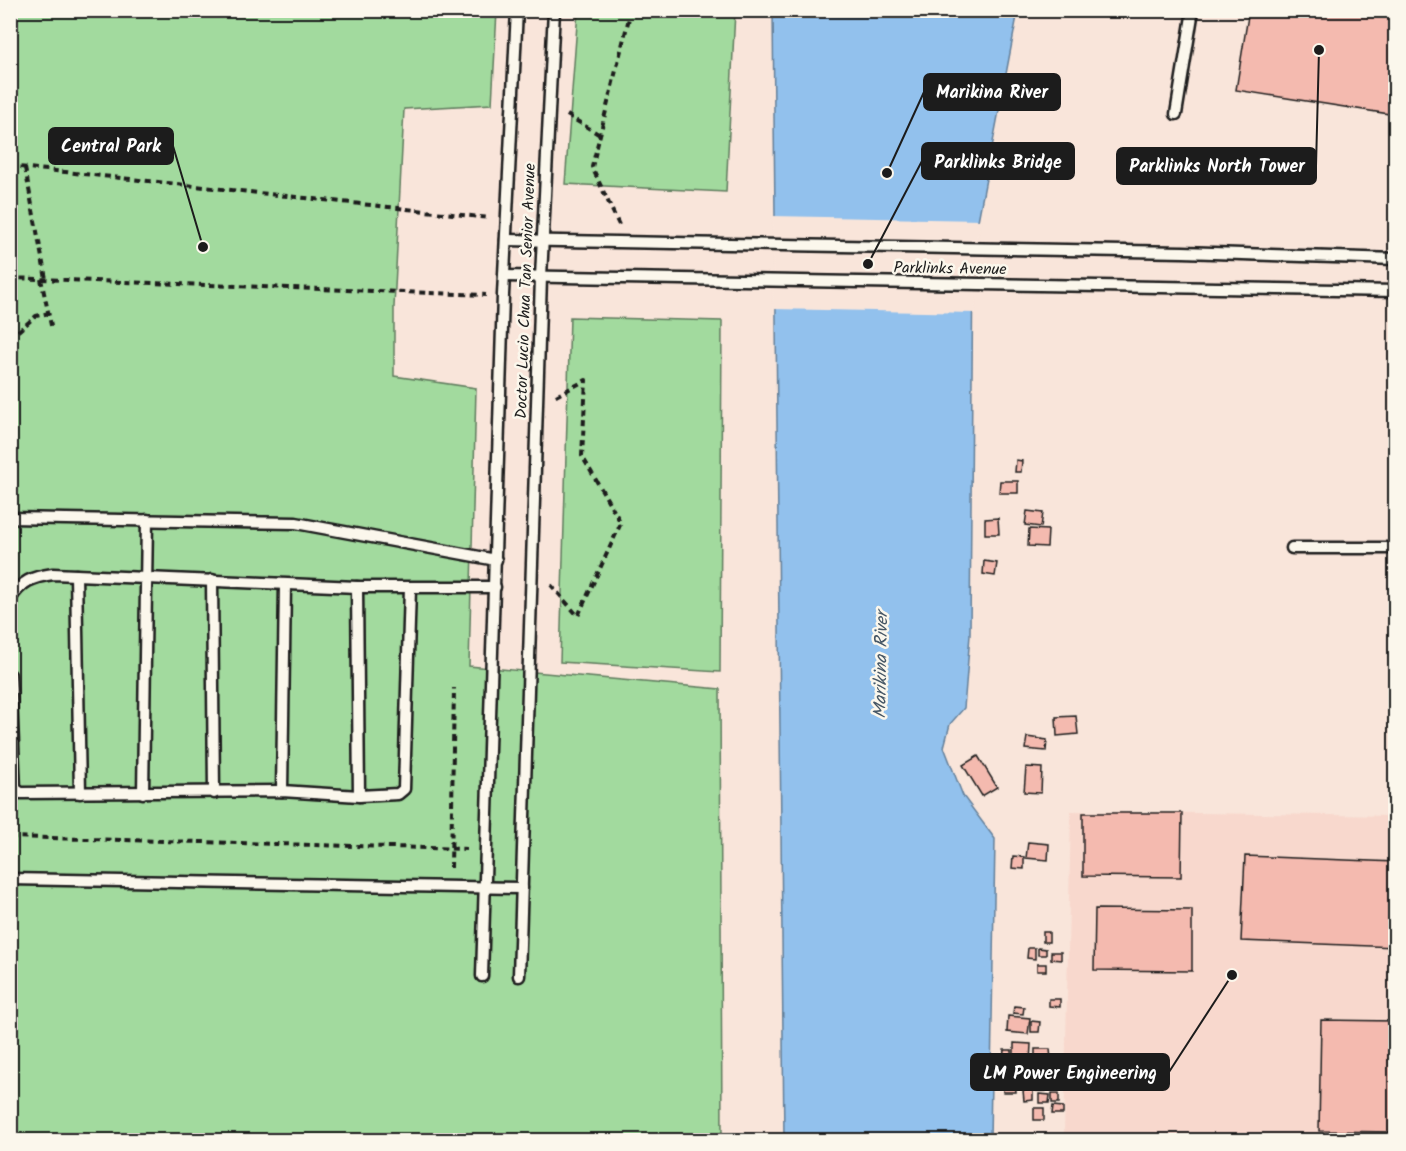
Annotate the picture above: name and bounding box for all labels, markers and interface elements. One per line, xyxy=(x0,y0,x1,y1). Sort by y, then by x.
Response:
callout: Marikina River xyxy=(924,74,1060,110)
text: Marikina River xyxy=(936,79,1049,108)
callout: Central Park xyxy=(49,128,173,164)
text: Central Park xyxy=(61,133,162,162)
callout: Parklinks Bridge xyxy=(922,143,1074,179)
callout: Parklinks North Tower xyxy=(1117,148,1316,184)
text: Parklinks Bridge xyxy=(934,149,1062,178)
text: Parklinks North Tower xyxy=(1129,153,1306,182)
street label: Doctor Lucio Chua Tan Senior Avenue xyxy=(509,163,543,419)
street label: Parklinks Avenue xyxy=(893,256,1007,282)
water label: Marikina River xyxy=(867,607,898,719)
callout: LM Power Engineering xyxy=(971,1054,1169,1090)
text: LM Power Engineering xyxy=(983,1060,1157,1089)

